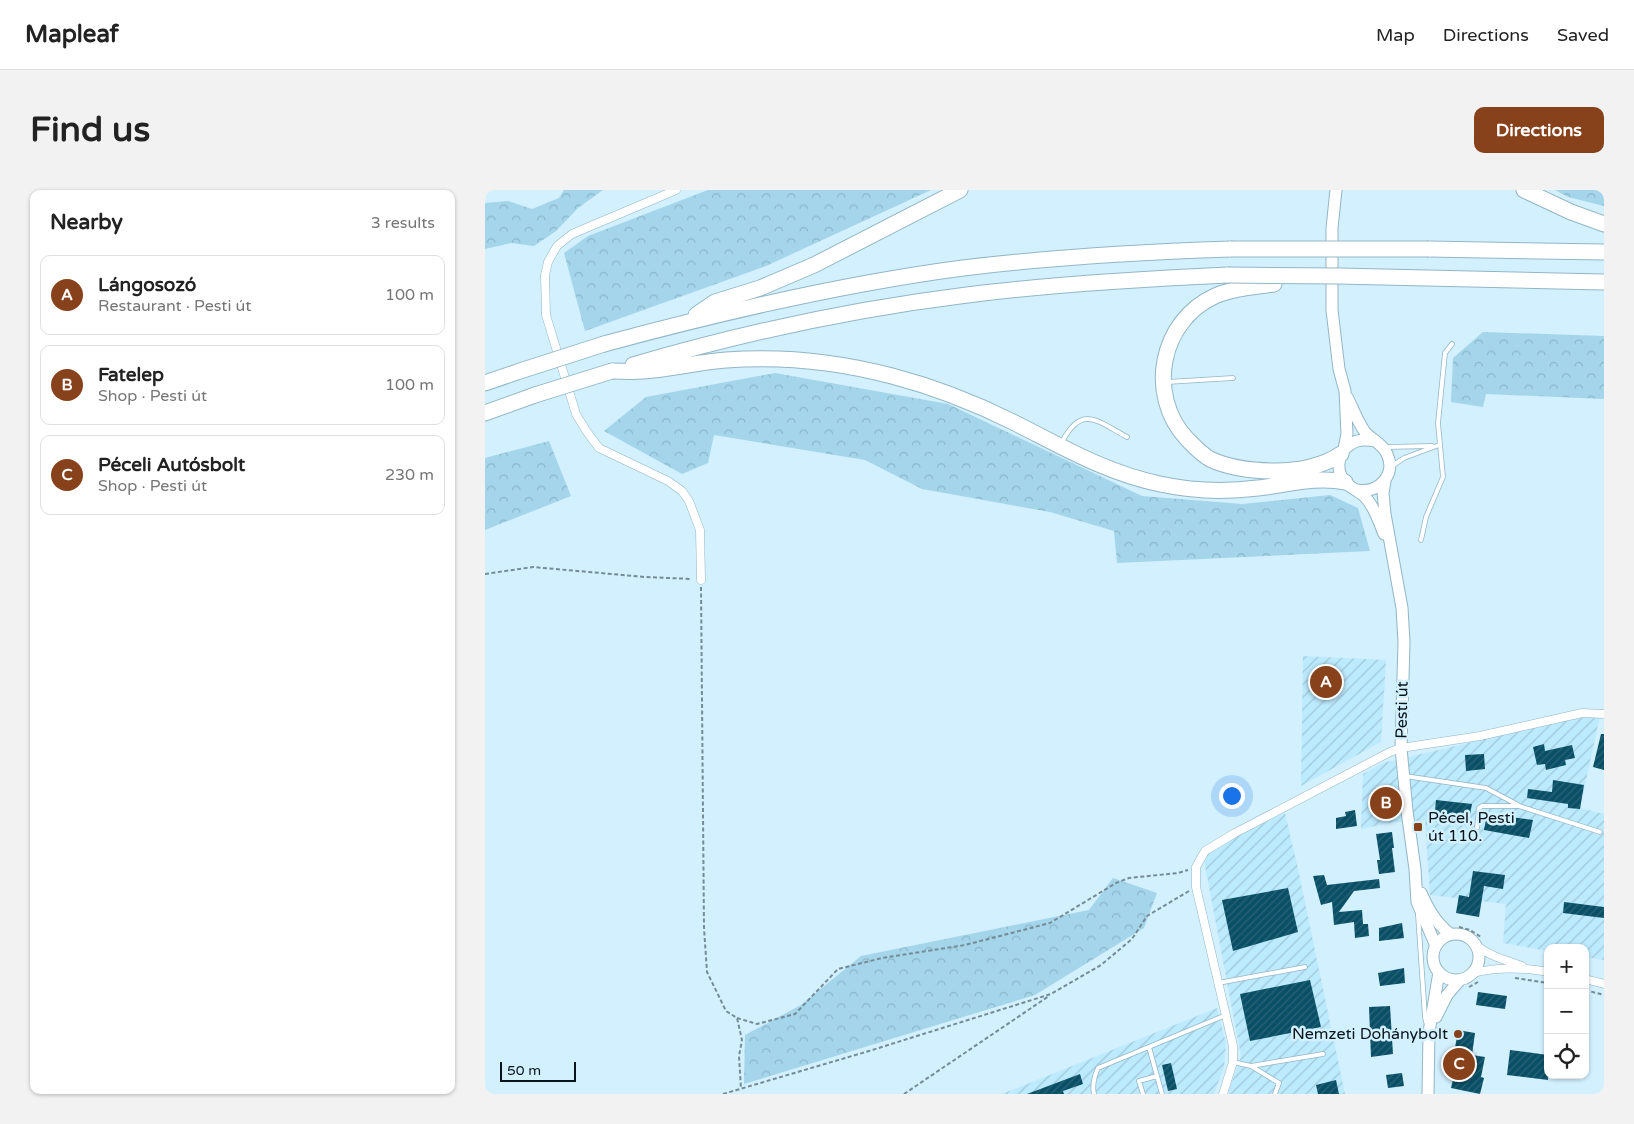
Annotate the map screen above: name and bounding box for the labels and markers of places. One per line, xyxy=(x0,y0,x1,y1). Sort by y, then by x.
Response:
pin: A xyxy=(1310,663,1342,701)
pin: B xyxy=(1370,784,1402,822)
place label: Pécel, Pesti út 110. xyxy=(1428,808,1515,846)
marker: Pécel, Pesti út 110. xyxy=(1412,821,1424,833)
place label: Nemzeti Dohánybolt xyxy=(1292,1024,1448,1044)
marker: Nemzeti Dohánybolt xyxy=(1452,1028,1464,1040)
pin: C xyxy=(1443,1045,1475,1083)

